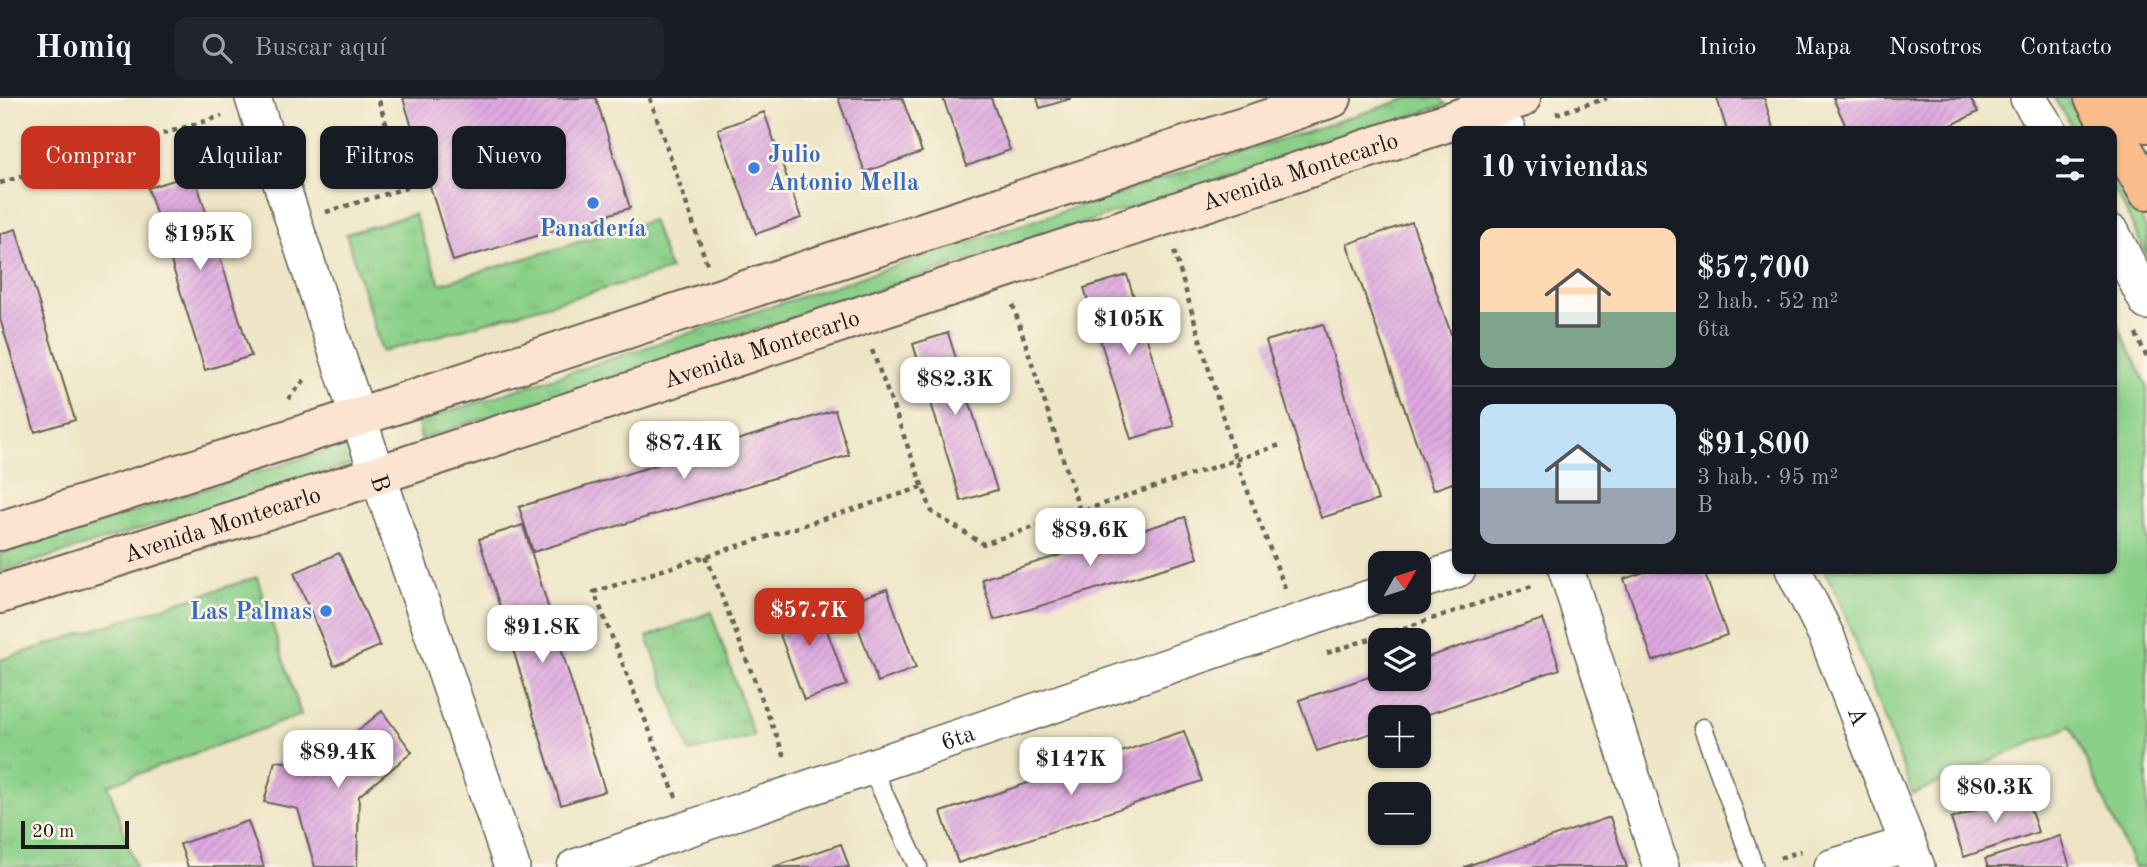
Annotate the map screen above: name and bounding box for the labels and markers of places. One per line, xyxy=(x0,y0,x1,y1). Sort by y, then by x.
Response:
place label: Julio Antonio Mella xyxy=(768,144,919,196)
marker: Julio Antonio Mella xyxy=(746,160,762,176)
marker: Panadería xyxy=(585,195,601,211)
pin: $195K xyxy=(151,212,249,272)
place label: Panadería xyxy=(539,218,647,242)
pin: $105K xyxy=(1080,298,1178,357)
pin: $82.3K xyxy=(898,358,1012,417)
pin: $87.4K xyxy=(627,422,741,481)
pin: $89.6K xyxy=(1033,508,1147,568)
pin: $57.7K xyxy=(752,588,866,648)
place label: Las Palmas xyxy=(190,601,312,625)
marker: Las Palmas xyxy=(318,603,334,619)
pin: $91.8K xyxy=(485,606,599,665)
pin: $89.4K xyxy=(281,730,395,790)
pin: $147K xyxy=(1022,738,1120,797)
pin: $80.3K xyxy=(1938,766,2052,825)

